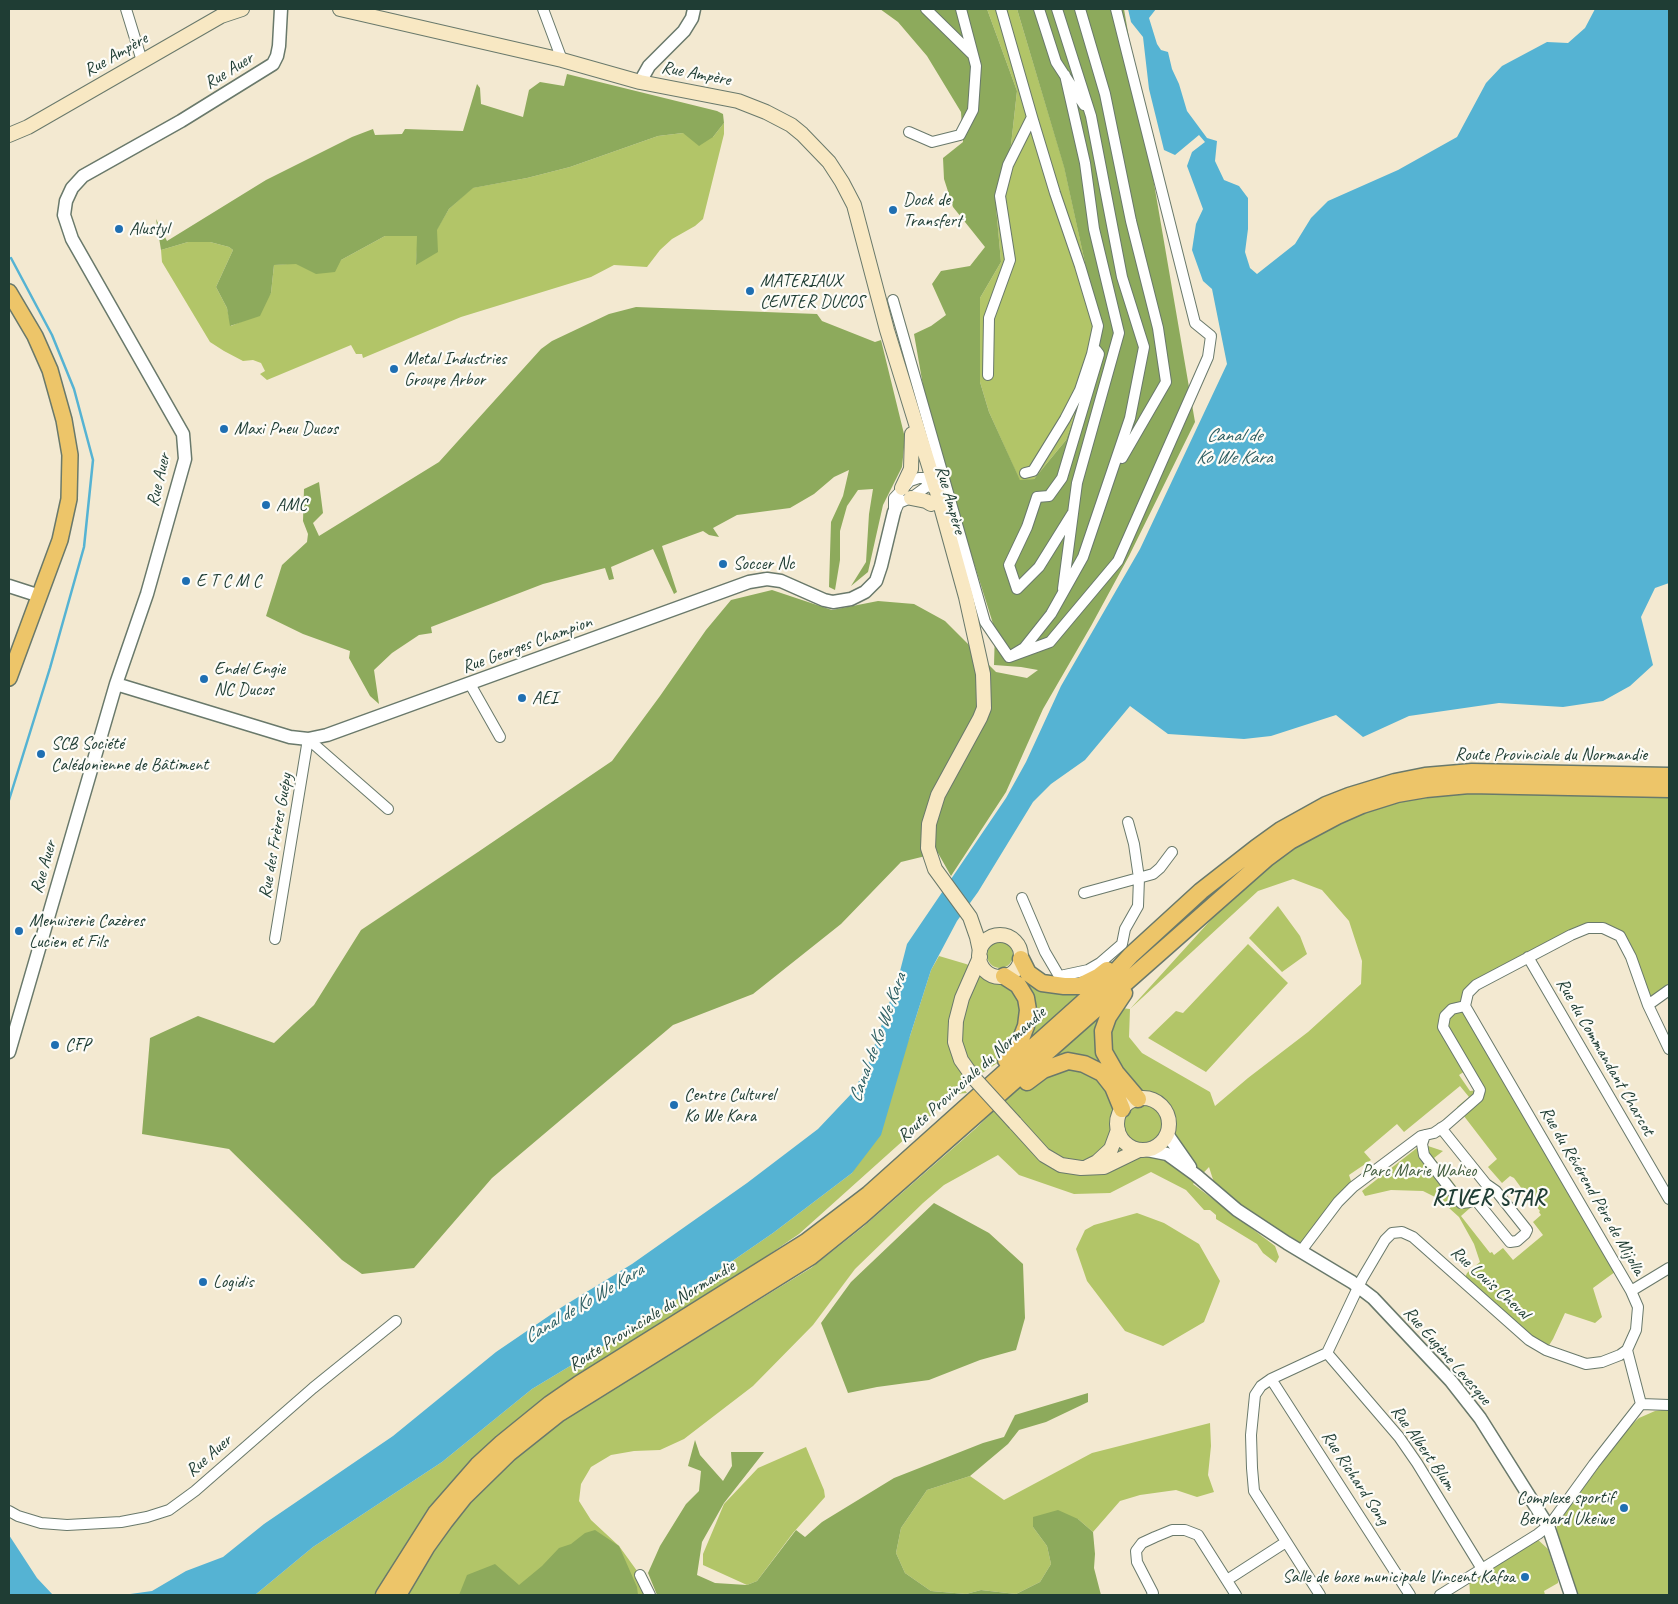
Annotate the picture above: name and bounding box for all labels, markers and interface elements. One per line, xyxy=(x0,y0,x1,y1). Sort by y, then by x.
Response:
street label: Rue Ampère xyxy=(80,28,152,82)
street label: Rue Auer xyxy=(200,48,258,94)
street label: Rue Ampère xyxy=(660,57,732,91)
place label: Dock de Transfert xyxy=(903,189,962,232)
marker: Dock de Transfert xyxy=(887,204,899,216)
place label: Alustyl xyxy=(129,218,169,240)
marker: Alustyl xyxy=(113,223,125,235)
place label: MATERIAUX CENTER DUCOS xyxy=(760,270,865,312)
marker: MATERIAUX CENTER DUCOS xyxy=(744,285,756,297)
place label: Metal Industries Groupe Arbor xyxy=(404,348,506,390)
marker: Metal Industries Groupe Arbor xyxy=(388,363,400,375)
place label: Maxi Pneu Ducos xyxy=(234,418,338,440)
marker: Maxi Pneu Ducos xyxy=(218,423,230,435)
water label: Canal de Ko We Kara xyxy=(1196,425,1272,469)
street label: Rue Auer xyxy=(142,451,176,509)
street label: Rue Ampère xyxy=(930,463,970,537)
place label: AMC xyxy=(276,494,307,516)
marker: AMC xyxy=(260,499,272,511)
place label: Soccer Nc xyxy=(733,553,794,575)
marker: Soccer Nc xyxy=(717,558,729,570)
place label: E T C M C xyxy=(196,570,261,592)
marker: E T C M C xyxy=(180,575,192,587)
street label: Rue Georges Champion xyxy=(459,612,595,678)
place label: Endel Engie NC Ducos xyxy=(214,658,285,701)
marker: Endel Engie NC Ducos xyxy=(198,673,210,685)
place label: AEI xyxy=(532,687,558,709)
marker: AEI xyxy=(516,692,528,704)
place label: SCB Société Calédonienne de Bâtiment xyxy=(51,733,208,776)
street label: Route Provinciale du Normandie xyxy=(1455,744,1647,766)
marker: SCB Société Calédonienne de Bâtiment xyxy=(35,748,47,760)
street label: Rue des Frères Guépy xyxy=(254,772,298,900)
street label: Rue Auer xyxy=(26,838,62,896)
place label: Menuiserie Cazères Lucien et Fils xyxy=(29,910,144,952)
marker: Menuiserie Cazères Lucien et Fils xyxy=(13,925,25,937)
water label: Canal de Ko We Kara xyxy=(844,970,912,1106)
street label: Rue du Commandant Charcot xyxy=(1551,974,1659,1140)
street label: Route Provinciale du Normandie xyxy=(893,1003,1051,1147)
place label: CFP xyxy=(65,1034,90,1056)
marker: CFP xyxy=(49,1039,61,1051)
place label: Centre Culturel Ko We Kara xyxy=(684,1084,775,1126)
marker: Centre Culturel Ko We Kara xyxy=(668,1099,680,1111)
street label: Rue du Révérend Père de Mijolla xyxy=(1535,1103,1649,1279)
park label: Parc Marie Waheo xyxy=(1362,1160,1476,1182)
district label: RIVER STAR xyxy=(1432,1186,1546,1212)
street label: Rue Louis Cheval xyxy=(1446,1242,1534,1324)
street label: Route Provinciale du Normandie xyxy=(565,1256,739,1376)
water label: Canal de Ko We Kara xyxy=(520,1259,648,1349)
place label: Logidis xyxy=(213,1271,253,1293)
marker: Logidis xyxy=(197,1276,209,1288)
street label: Rue Eugène Levesque xyxy=(1398,1302,1496,1410)
street label: Rue Albert Blum xyxy=(1386,1401,1460,1495)
street label: Rue Richard Song xyxy=(1316,1427,1394,1529)
street label: Rue Auer xyxy=(182,1430,236,1482)
place label: Complexe sportif Bernard Ukeiwe xyxy=(1517,1487,1614,1530)
marker: Complexe sportif Bernard Ukeiwe xyxy=(1618,1502,1630,1514)
place label: Salle de boxe municipale Vincent Kafoa xyxy=(1282,1566,1515,1588)
marker: Salle de boxe municipale Vincent Kafoa xyxy=(1519,1571,1531,1583)

